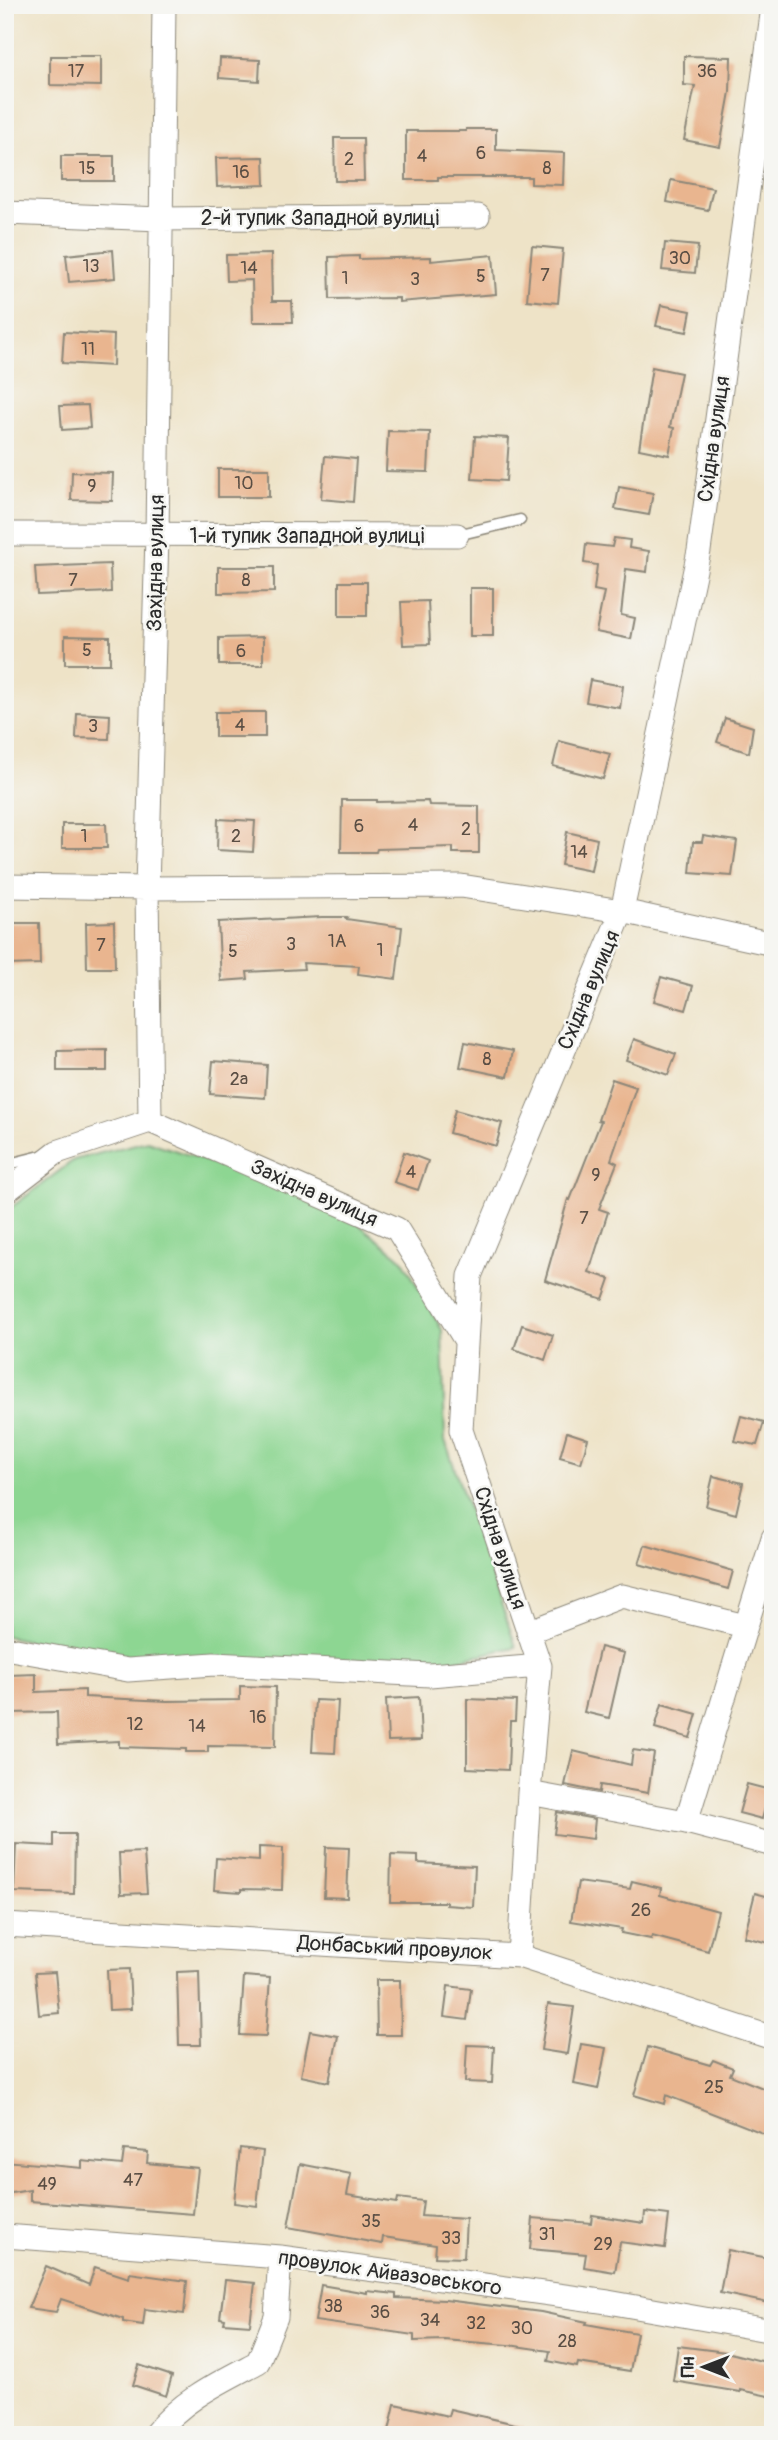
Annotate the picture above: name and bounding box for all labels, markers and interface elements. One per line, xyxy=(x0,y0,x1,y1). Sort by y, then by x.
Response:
house number: 17 xyxy=(68,60,85,83)
house number: 36 xyxy=(697,60,717,83)
house number: 6 xyxy=(476,142,486,165)
house number: 4 xyxy=(417,145,428,168)
house number: 2 xyxy=(344,148,354,171)
house number: 15 xyxy=(79,157,95,180)
house number: 8 xyxy=(542,157,552,180)
house number: 16 xyxy=(232,161,250,184)
street label: 2-й тупик Западной вулиці xyxy=(201,205,440,232)
house number: 30 xyxy=(669,247,691,270)
house number: 13 xyxy=(82,255,100,278)
house number: 14 xyxy=(240,257,258,280)
house number: 7 xyxy=(540,264,550,287)
house number: 5 xyxy=(476,265,486,288)
house number: 1 xyxy=(341,267,349,290)
house number: 3 xyxy=(410,268,420,291)
house number: 11 xyxy=(81,338,95,361)
street label: Східна вулиця xyxy=(692,374,736,504)
house number: 10 xyxy=(234,472,254,495)
house number: 9 xyxy=(87,475,97,498)
street label: Західна вулиця xyxy=(141,494,171,632)
street label: 1-й тупик Западной вулиці xyxy=(189,523,425,550)
house number: 7 xyxy=(68,569,78,592)
house number: 8 xyxy=(241,569,251,592)
house number: 5 xyxy=(82,639,92,662)
house number: 6 xyxy=(236,640,246,663)
house number: 4 xyxy=(235,714,246,737)
house number: 3 xyxy=(88,715,98,738)
house number: 4 xyxy=(408,814,419,837)
house number: 6 xyxy=(354,815,364,838)
house number: 2 xyxy=(461,818,471,841)
house number: 1 xyxy=(80,825,88,848)
house number: 2 xyxy=(231,825,241,848)
house number: 14 xyxy=(570,841,588,864)
street label: Східна вулиця xyxy=(552,926,626,1054)
house number: 1А xyxy=(328,930,347,953)
house number: 3 xyxy=(286,933,296,956)
house number: 7 xyxy=(96,934,106,957)
house number: 1 xyxy=(376,939,384,962)
house number: 5 xyxy=(228,940,238,963)
house number: 8 xyxy=(482,1048,492,1071)
house number: 2а xyxy=(230,1068,248,1091)
street label: Західна вулиця xyxy=(246,1153,382,1233)
house number: 4 xyxy=(406,1161,417,1184)
house number: 9 xyxy=(591,1164,601,1187)
house number: 7 xyxy=(579,1207,589,1230)
street label: Східна вулиця xyxy=(467,1483,533,1613)
house number: 16 xyxy=(249,1706,267,1729)
house number: 12 xyxy=(126,1713,144,1736)
house number: 14 xyxy=(188,1715,206,1738)
house number: 26 xyxy=(631,1899,651,1922)
street label: Донбаський провулок xyxy=(296,1929,494,1967)
house number: 25 xyxy=(704,2076,724,2099)
house number: 47 xyxy=(123,2169,143,2192)
house number: 49 xyxy=(37,2173,57,2196)
house number: 35 xyxy=(361,2210,381,2233)
house number: 31 xyxy=(538,2223,556,2246)
house number: 33 xyxy=(441,2227,461,2250)
house number: 29 xyxy=(593,2233,613,2256)
street label: провулок Айвазовського xyxy=(277,2244,503,2302)
house number: 38 xyxy=(323,2295,343,2318)
house number: 36 xyxy=(370,2301,390,2324)
house number: 34 xyxy=(420,2309,441,2332)
house number: 32 xyxy=(466,2312,486,2335)
house number: 30 xyxy=(511,2317,533,2340)
house number: 28 xyxy=(557,2330,577,2353)
north arrow xyxy=(670,2332,740,2402)
text: Пн xyxy=(676,2357,700,2377)

